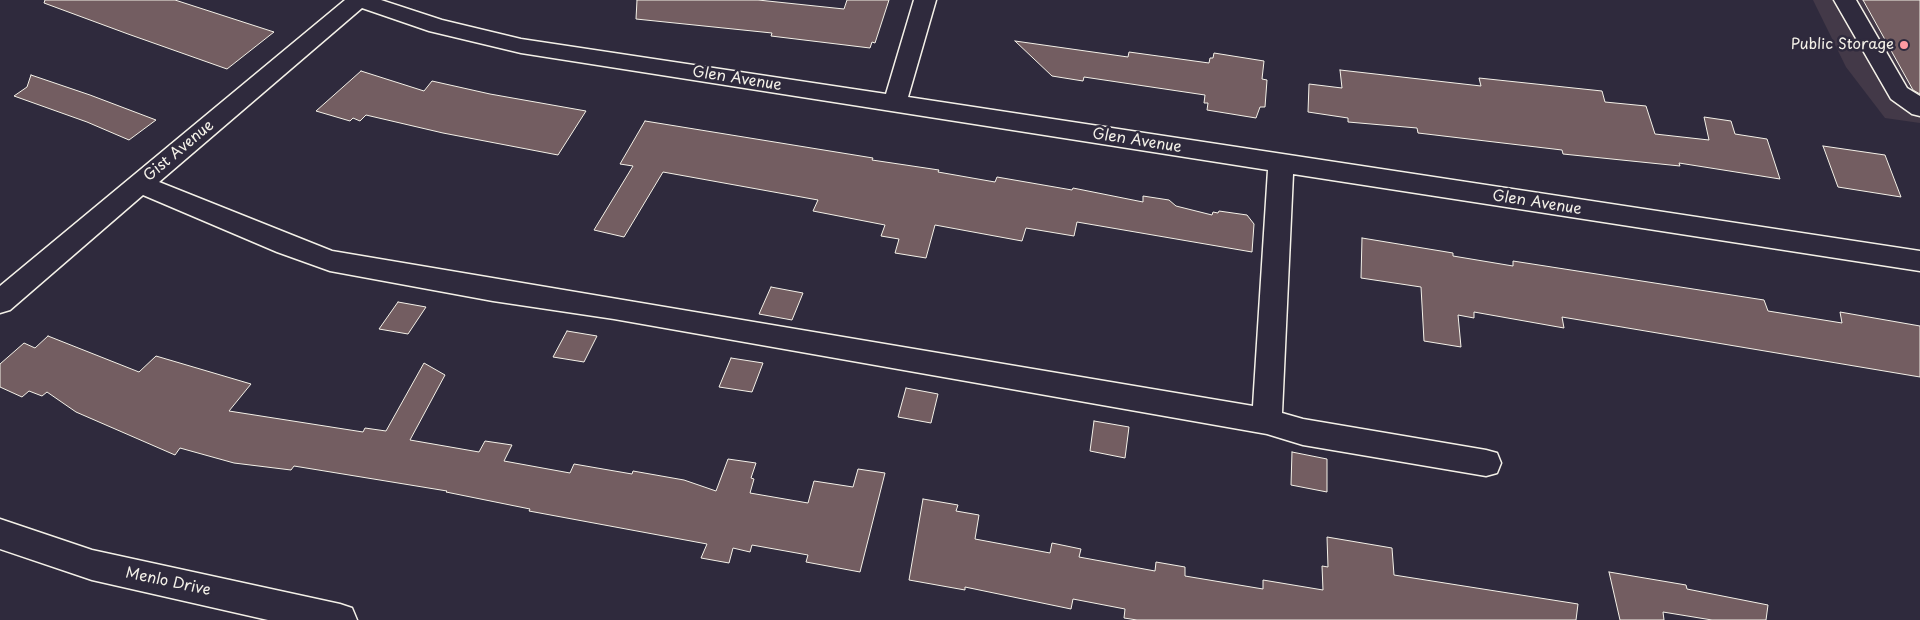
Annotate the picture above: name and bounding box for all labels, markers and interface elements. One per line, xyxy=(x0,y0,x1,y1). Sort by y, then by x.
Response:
place label: Public Storage xyxy=(1791,36,1894,54)
marker: Public Storage xyxy=(1898,39,1910,51)
street label: Glen Avenue xyxy=(691,63,783,95)
street label: Gist Avenue xyxy=(140,117,218,185)
street label: Glen Avenue xyxy=(1091,125,1183,157)
street label: Glen Avenue xyxy=(1491,187,1583,219)
street label: Menlo Drive xyxy=(124,564,212,600)

